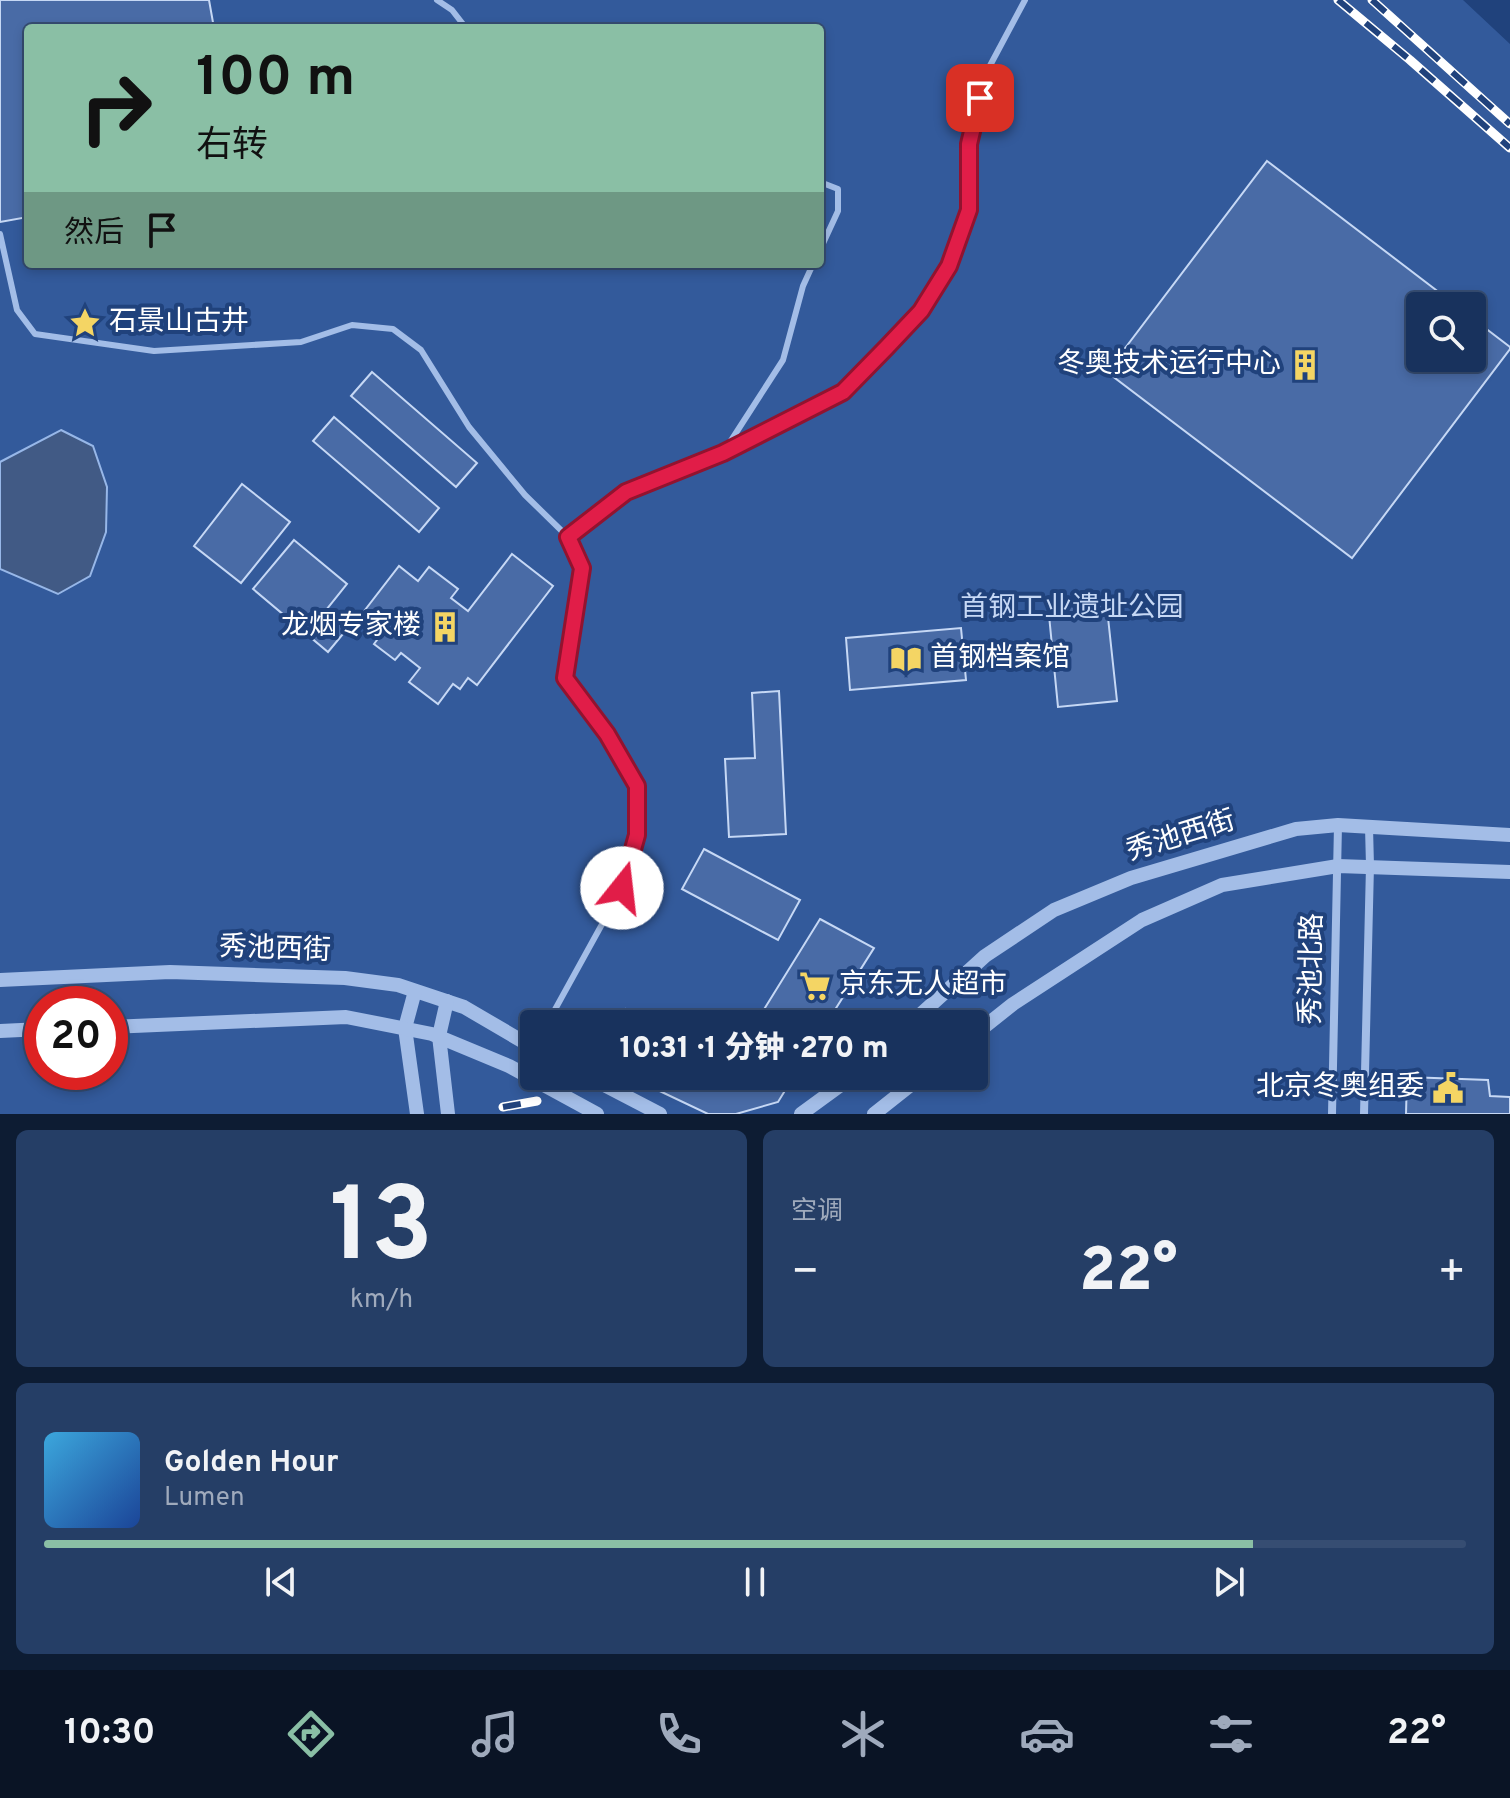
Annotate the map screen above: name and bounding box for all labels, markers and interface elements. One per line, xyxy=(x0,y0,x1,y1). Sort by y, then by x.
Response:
text: 100 m xyxy=(196,45,355,115)
icon: right xyxy=(64,56,168,160)
pin xyxy=(946,64,1014,132)
icon: arrive xyxy=(958,76,1002,120)
text: 右转 xyxy=(196,124,268,170)
icon: arrive xyxy=(140,208,184,252)
text: 然后 xyxy=(64,216,124,253)
map controls xyxy=(1406,292,1486,372)
button: search xyxy=(1406,292,1486,372)
place label: 石景山古井 xyxy=(109,305,249,341)
place icon: 石景山古井 xyxy=(68,306,102,340)
place label: 冬奥技术运行中心 xyxy=(1057,347,1281,383)
building icon: 冬奥技术运行中心 xyxy=(1288,348,1322,382)
park label: 首钢工业遗址公园 xyxy=(960,591,1184,627)
place label: 龙烟专家楼 xyxy=(281,609,421,645)
building icon: 龙烟专家楼 xyxy=(428,610,462,644)
place label: 首钢档案馆 xyxy=(930,641,1070,677)
library icon: 首钢档案馆 xyxy=(889,642,923,676)
street label: 秀池西街 xyxy=(1122,803,1240,871)
position arrow xyxy=(580,846,664,930)
street label: 秀池北路 xyxy=(1294,913,1332,1025)
street label: 秀池西街 xyxy=(218,930,332,970)
place label: 京东无人超市 xyxy=(839,968,1007,1004)
supermarket icon: 京东无人超市 xyxy=(798,969,832,1003)
speed limit sign: 20 xyxy=(24,986,128,1090)
text: 10:31 · 1 分钟 · 270 m xyxy=(619,1031,889,1068)
place label: 北京冬奥组委 xyxy=(1256,1070,1424,1106)
public building icon: 北京冬奥组委 xyxy=(1431,1071,1465,1105)
text: 13 xyxy=(330,1166,433,1298)
text: 空调 xyxy=(791,1196,843,1229)
text: 22° xyxy=(1079,1236,1178,1312)
text: − xyxy=(791,1246,819,1302)
text: + xyxy=(1438,1246,1466,1302)
text: km/h xyxy=(350,1284,413,1317)
text: Golden Hour xyxy=(164,1445,338,1482)
text: Lumen xyxy=(164,1482,245,1515)
icon: previous xyxy=(259,1560,303,1604)
icon: pause xyxy=(733,1560,777,1604)
icon: next xyxy=(1207,1560,1251,1604)
icon: directions xyxy=(283,1706,339,1762)
icon: music xyxy=(467,1706,523,1762)
icon: phone xyxy=(651,1706,707,1762)
icon: climate xyxy=(835,1706,891,1762)
icon: car xyxy=(1019,1706,1075,1762)
icon: filters xyxy=(1203,1706,1259,1762)
text: 10:30 xyxy=(64,1711,155,1757)
text: 22° xyxy=(1387,1711,1446,1757)

